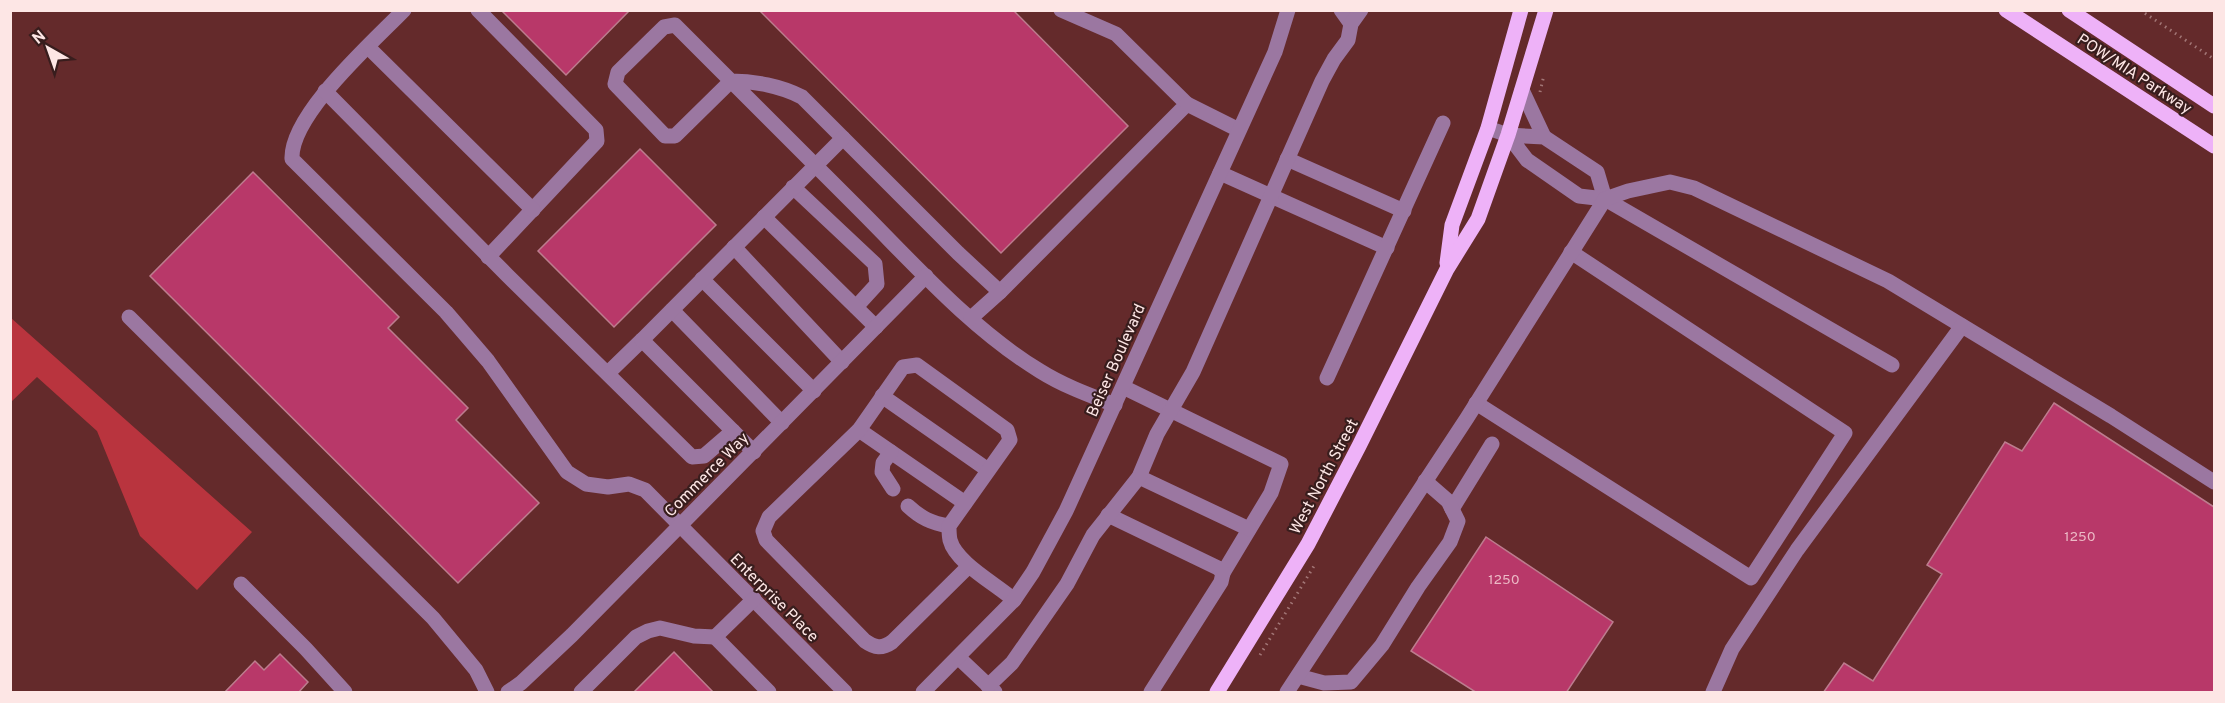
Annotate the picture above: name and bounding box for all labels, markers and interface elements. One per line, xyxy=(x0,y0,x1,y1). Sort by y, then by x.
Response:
north arrow xyxy=(18,18,78,78)
text: N xyxy=(29,27,50,49)
street label: POW/MIA Parkway xyxy=(2073,30,2195,119)
street label: Beiser Boulevard xyxy=(1083,301,1151,421)
street label: West North Street xyxy=(1286,416,1364,538)
street label: Commerce Way xyxy=(661,429,754,522)
house number: 1250 xyxy=(2064,529,2096,546)
street label: Enterprise Place xyxy=(725,550,822,647)
house number: 1250 xyxy=(1488,572,1520,589)

